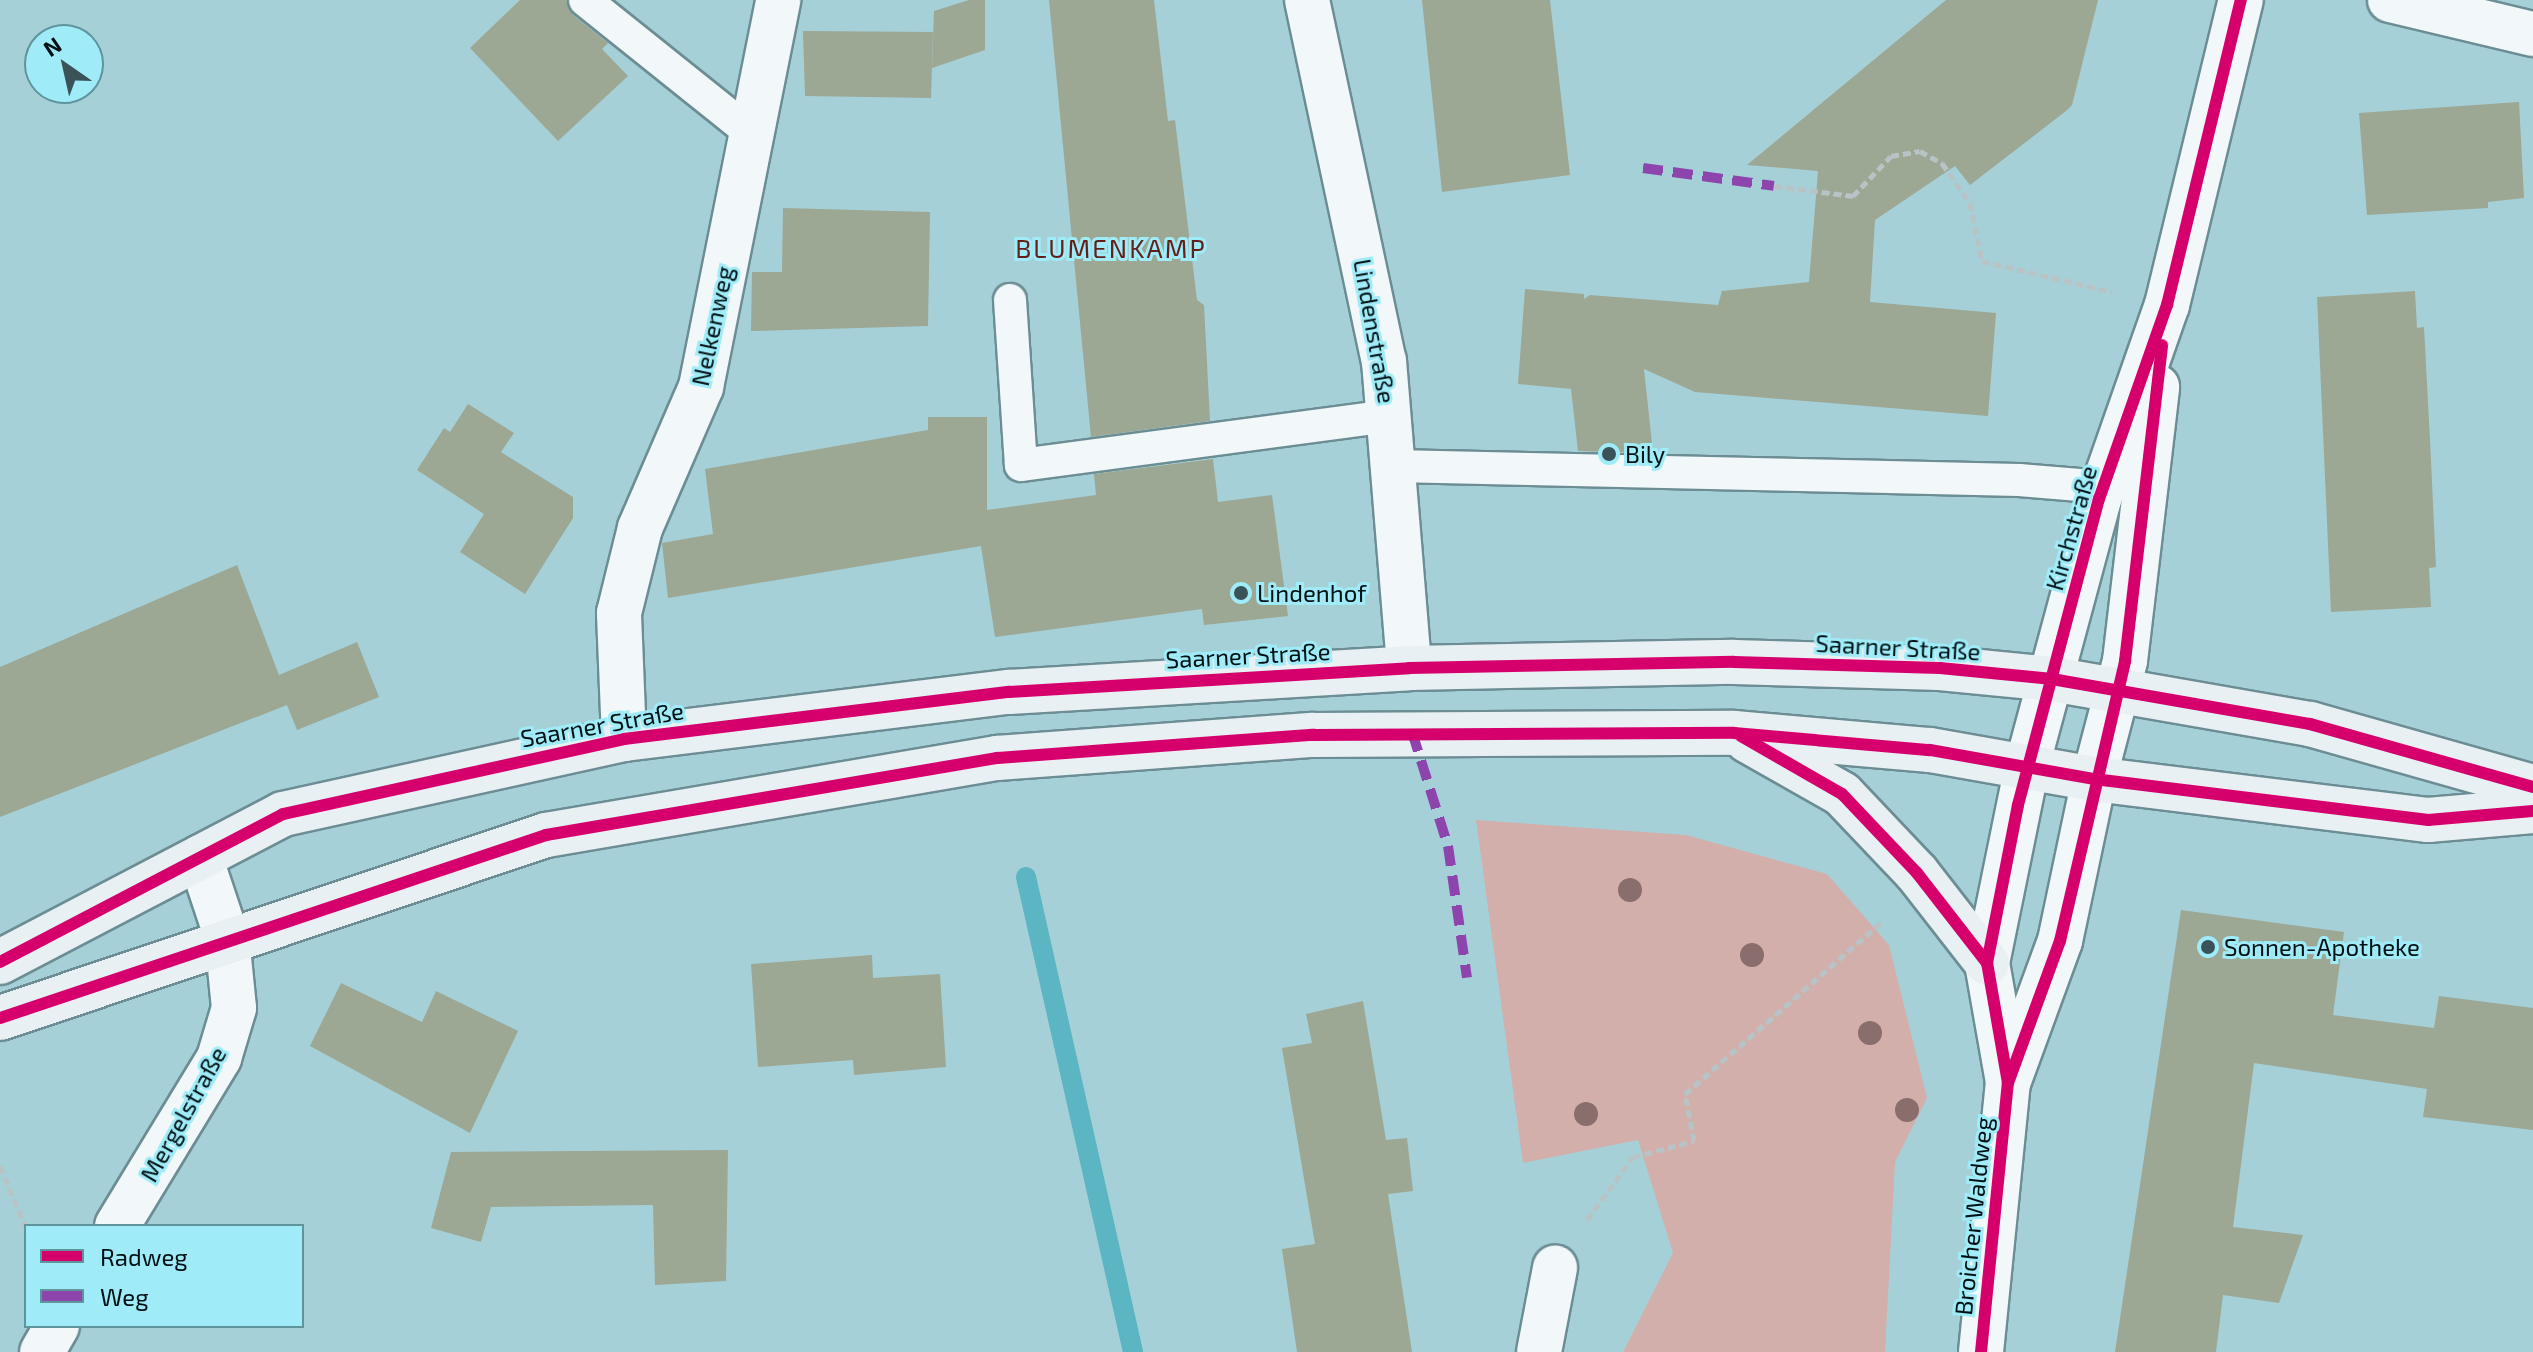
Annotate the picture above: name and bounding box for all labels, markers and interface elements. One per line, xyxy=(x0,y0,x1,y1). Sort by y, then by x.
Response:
north arrow xyxy=(24,24,104,104)
text: N xyxy=(38,31,66,61)
district label: BLUMENKAMP xyxy=(1015,232,1207,264)
street label: Lindenstraße xyxy=(1348,257,1402,405)
street label: Nelkenweg xyxy=(685,264,739,388)
place label: Bily xyxy=(1625,440,1665,468)
marker: Bily xyxy=(1600,445,1618,463)
street label: Kirchstraße xyxy=(2039,462,2103,594)
place label: Lindenhof xyxy=(1257,579,1366,607)
marker: Lindenhof xyxy=(1232,584,1250,602)
street label: Saarner Straße xyxy=(1815,628,1981,666)
street label: Saarner Straße xyxy=(1165,636,1331,674)
street label: Saarner Straße xyxy=(518,695,686,753)
place label: Sonnen-Apotheke xyxy=(2224,933,2420,961)
marker: Sonnen-Apotheke xyxy=(2199,938,2217,956)
street label: Mergelstraße xyxy=(134,1041,232,1187)
street label: Broicher Waldweg xyxy=(1948,1115,1998,1317)
legend xyxy=(24,1224,304,1328)
text: Radweg xyxy=(100,1242,188,1271)
text: Weg xyxy=(100,1282,149,1311)

